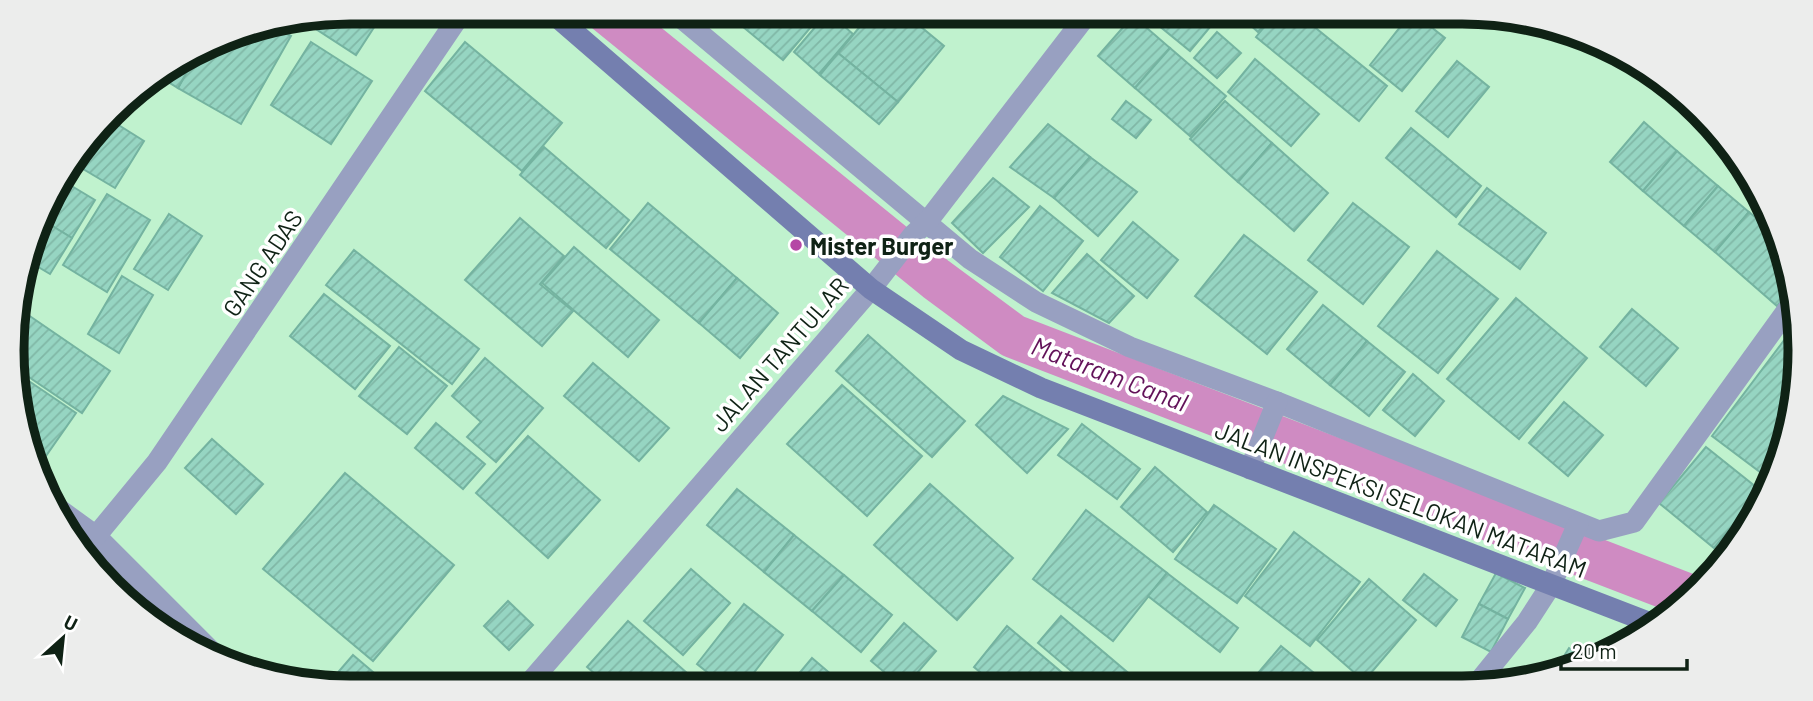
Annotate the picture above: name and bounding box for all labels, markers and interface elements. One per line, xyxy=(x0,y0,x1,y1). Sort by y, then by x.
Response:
street label: GANG ADAS xyxy=(216,205,308,321)
place label: Mister Burger xyxy=(810,231,953,260)
marker: Mister Burger xyxy=(788,237,804,253)
street label: JALAN TANTULAR xyxy=(704,271,854,437)
water label: Mataram Canal xyxy=(1027,329,1193,417)
street label: JALAN INSPEKSI SELOKAN MATARAM xyxy=(1211,415,1591,583)
north arrow xyxy=(28,603,98,673)
text: U xyxy=(60,609,81,635)
scale bar xyxy=(1561,628,1687,672)
text: 20 m xyxy=(1572,638,1617,663)

